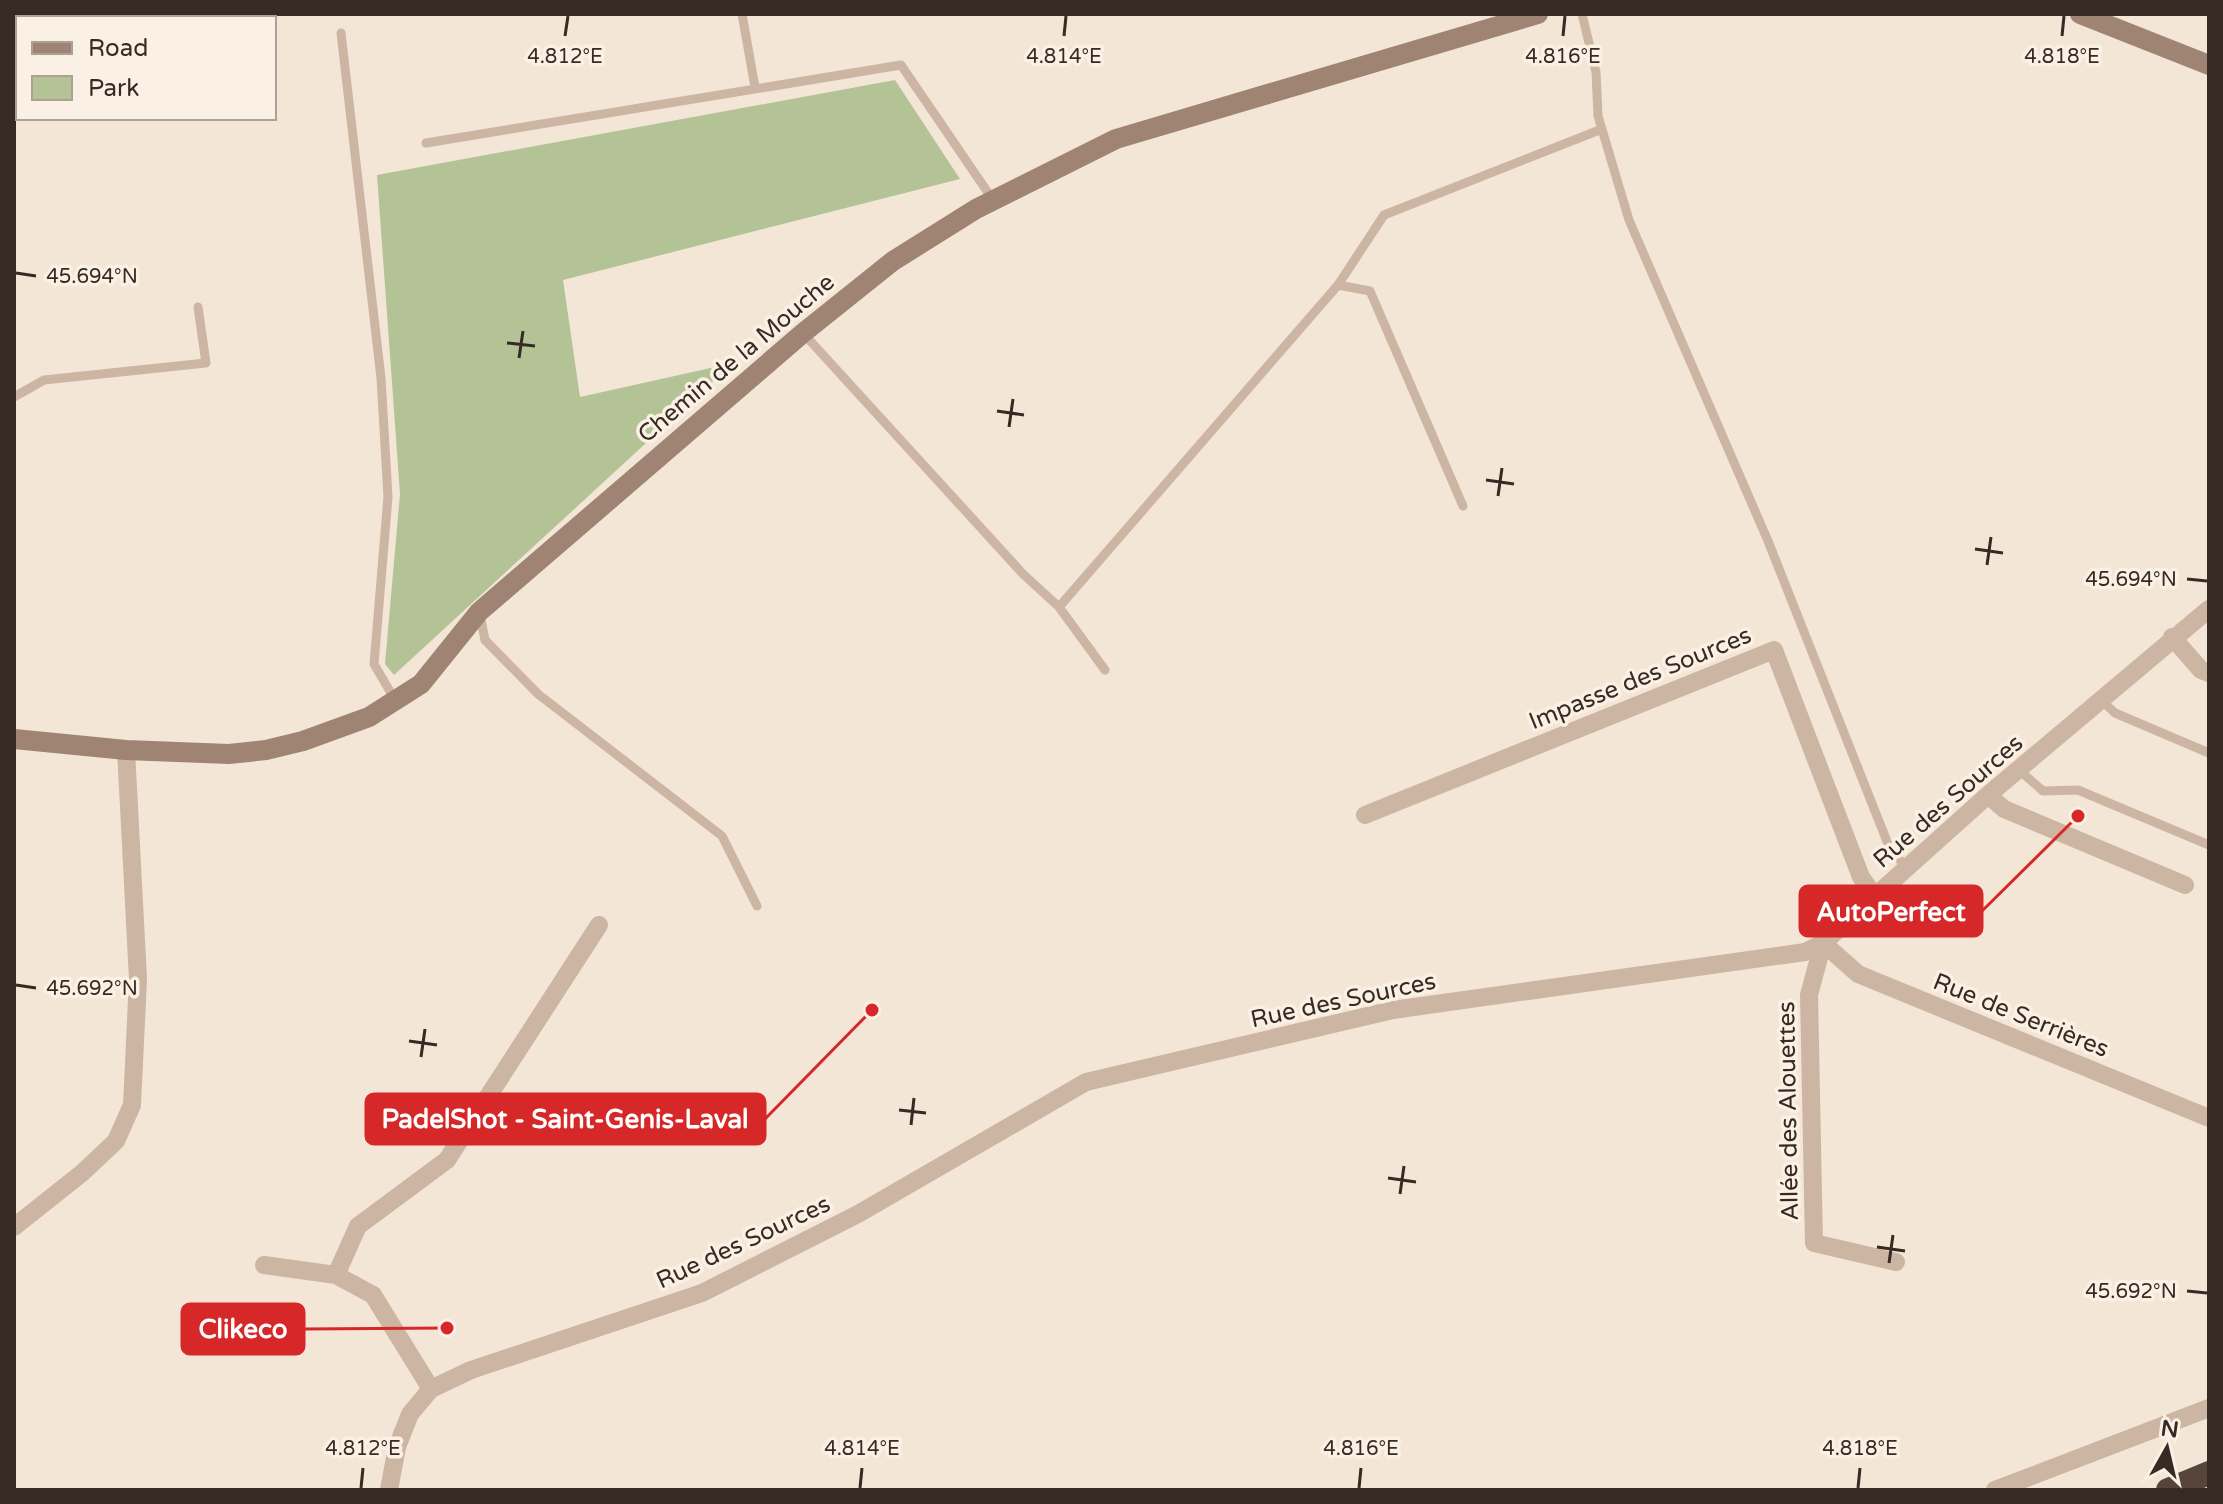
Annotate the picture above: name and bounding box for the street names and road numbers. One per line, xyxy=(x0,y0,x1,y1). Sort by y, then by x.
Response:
street label: Chemin de la Mouche xyxy=(632,268,840,449)
street label: Impasse des Sources xyxy=(1525,621,1756,736)
street label: Rue des Sources xyxy=(1868,729,2029,874)
street label: Rue des Sources xyxy=(1248,967,1438,1034)
street label: Rue de Serrières xyxy=(1929,967,2113,1064)
street label: Allée des Alouettes xyxy=(1772,1001,1805,1221)
street label: Rue des Sources xyxy=(652,1189,835,1295)

